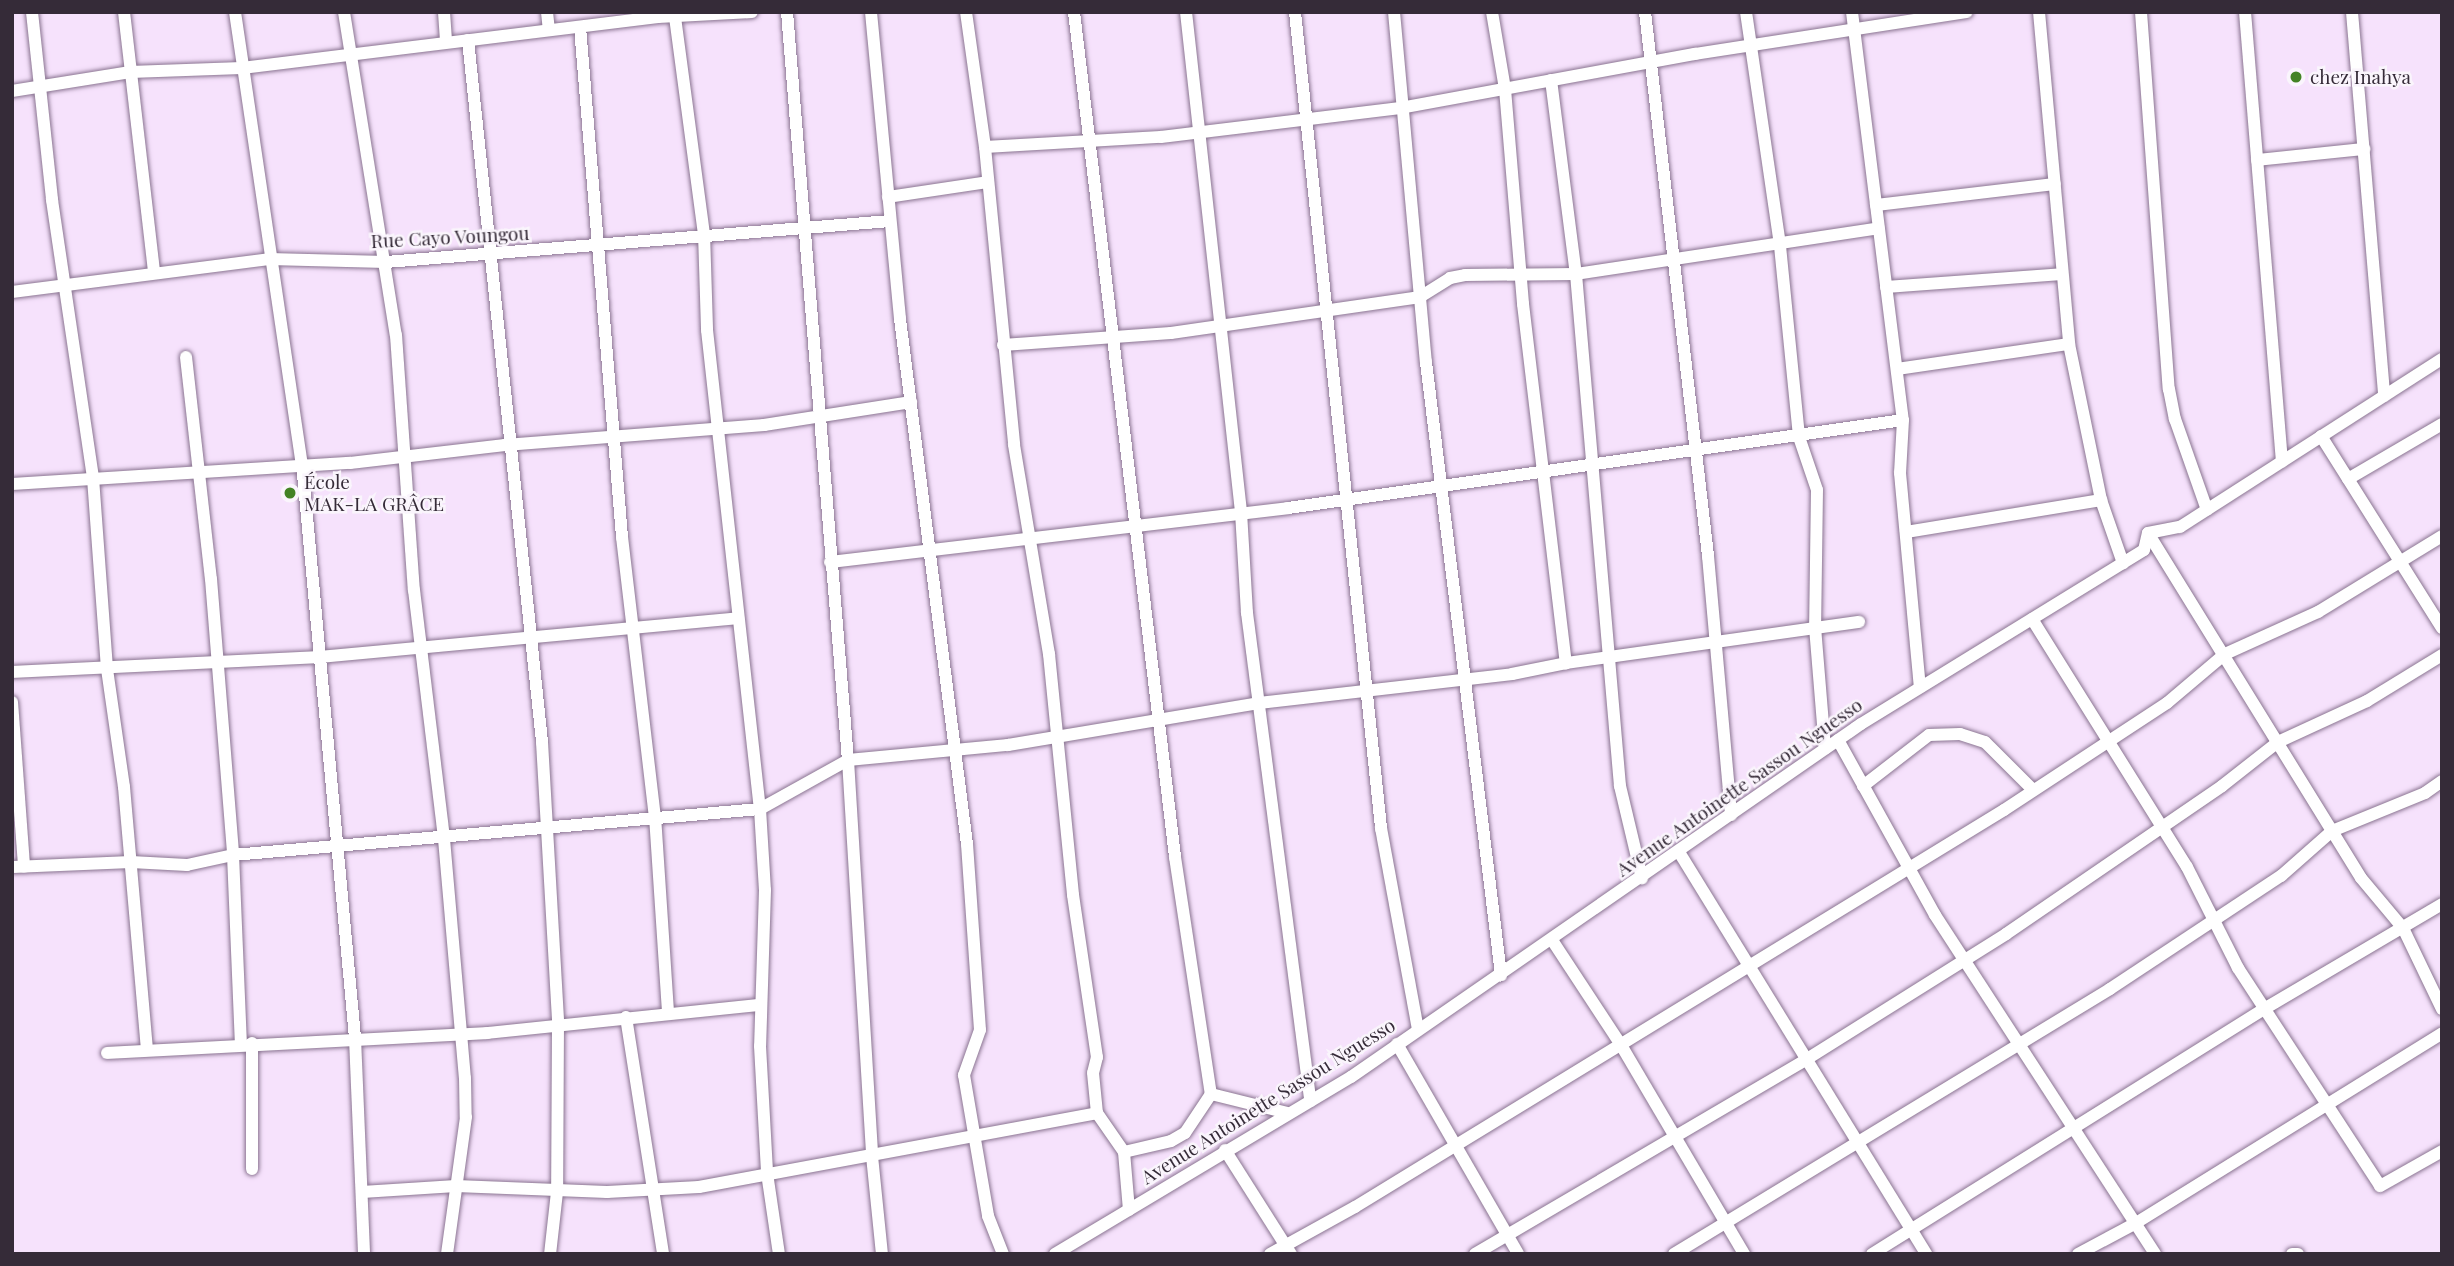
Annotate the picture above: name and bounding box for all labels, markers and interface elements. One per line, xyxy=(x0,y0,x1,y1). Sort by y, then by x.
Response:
place label: chez Inahya xyxy=(2310,66,2411,88)
marker: chez Inahya xyxy=(2288,69,2304,85)
street label: Rue Cayo Voungou xyxy=(370,221,530,253)
place label: École MAK-LA GRÂCE xyxy=(304,471,444,515)
marker: École MAK-LA GRÂCE xyxy=(282,485,298,501)
street label: Avenue Antoinette Sassou Nguesso xyxy=(1611,693,1867,881)
street label: Avenue Antoinette Sassou Nguesso xyxy=(1137,1013,1399,1189)

